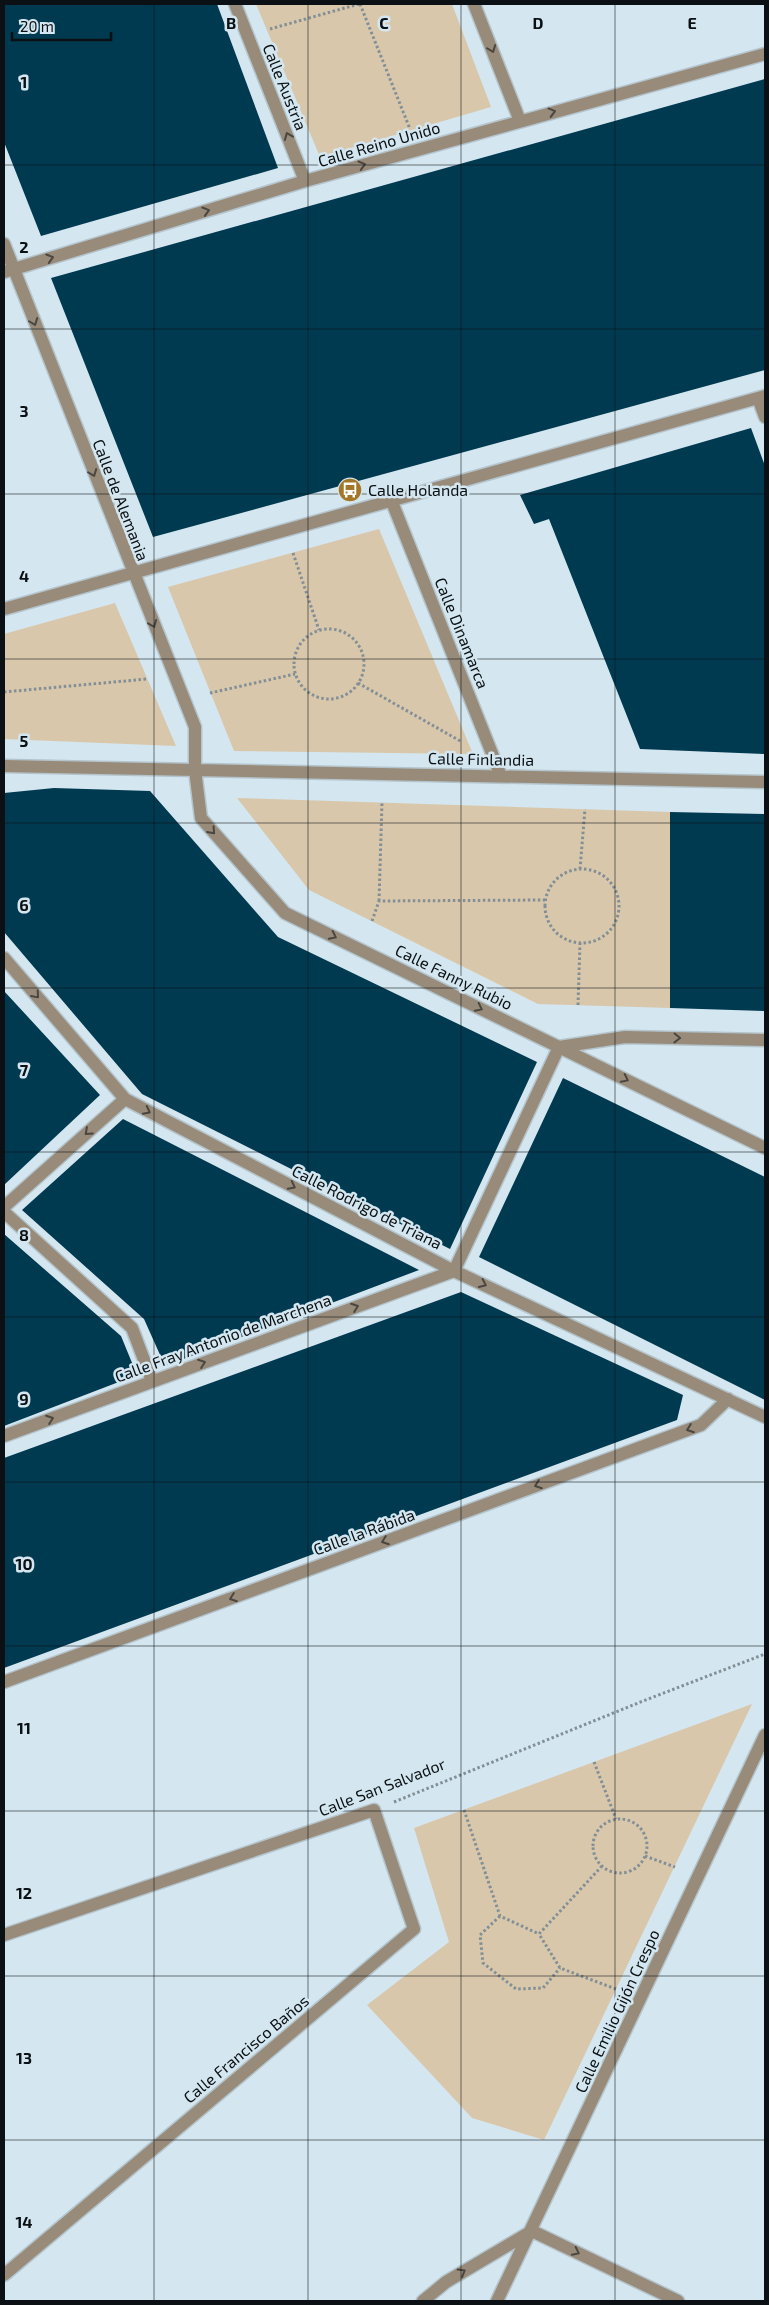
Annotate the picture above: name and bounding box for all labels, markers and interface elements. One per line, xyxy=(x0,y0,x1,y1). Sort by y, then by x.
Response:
scale bar xyxy=(12,10,111,42)
text: B xyxy=(226,13,236,32)
text: C xyxy=(379,13,389,32)
text: D xyxy=(533,13,544,32)
text: E xyxy=(687,13,697,32)
text: 20 m xyxy=(20,17,54,35)
street label: Calle Austria xyxy=(259,41,311,133)
one-way arrow xyxy=(486,44,496,53)
text: 1 xyxy=(21,72,27,91)
one-way arrow xyxy=(548,107,557,118)
street label: Calle Reino Unido xyxy=(316,117,442,170)
one-way arrow xyxy=(283,132,294,141)
one-way arrow xyxy=(357,161,366,171)
one-way arrow xyxy=(201,207,210,217)
text: 2 xyxy=(19,237,29,256)
one-way arrow xyxy=(46,254,54,264)
one-way arrow xyxy=(28,317,38,326)
text: 3 xyxy=(19,401,29,420)
street label: Calle de Alemania xyxy=(90,436,153,563)
one-way arrow xyxy=(87,468,97,477)
bus stop icon: Calle Holanda xyxy=(337,477,363,503)
place label: Calle Holanda xyxy=(368,480,468,499)
text: 4 xyxy=(19,566,29,585)
street label: Calle Dinamarca xyxy=(432,575,493,691)
one-way arrow xyxy=(147,619,157,628)
text: 5 xyxy=(20,731,29,750)
street label: Calle Finlandia xyxy=(428,748,534,769)
one-way arrow xyxy=(206,826,215,835)
text: 6 xyxy=(19,895,29,914)
one-way arrow xyxy=(328,930,337,940)
street label: Calle Fanny Rubio xyxy=(392,940,516,1013)
one-way arrow xyxy=(30,990,39,999)
one-way arrow xyxy=(474,1001,483,1012)
one-way arrow xyxy=(673,1033,681,1043)
text: 7 xyxy=(20,1060,29,1079)
one-way arrow xyxy=(620,1073,629,1083)
one-way arrow xyxy=(142,1105,151,1115)
one-way arrow xyxy=(85,1126,94,1135)
street label: Calle Rodrigo de Triana xyxy=(289,1161,445,1253)
one-way arrow xyxy=(286,1180,295,1190)
text: 8 xyxy=(19,1225,29,1244)
one-way arrow xyxy=(478,1278,487,1289)
street label: Calle Fray Antonio de Marchena xyxy=(112,1289,334,1386)
one-way arrow xyxy=(350,1303,358,1313)
one-way arrow xyxy=(197,1359,206,1369)
text: 9 xyxy=(19,1389,29,1408)
one-way arrow xyxy=(45,1415,53,1425)
one-way arrow xyxy=(686,1423,695,1433)
one-way arrow xyxy=(534,1479,542,1489)
street label: Calle la Rábida xyxy=(311,1504,417,1559)
one-way arrow xyxy=(381,1535,390,1545)
text: 10 xyxy=(15,1554,33,1573)
one-way arrow xyxy=(229,1592,237,1602)
text: 11 xyxy=(17,1718,31,1737)
street label: Calle San Salvador xyxy=(316,1753,448,1819)
text: 12 xyxy=(16,1883,32,1902)
street label: Calle Emilio Gijón Crespo xyxy=(570,1926,664,2096)
street label: Calle Francisco Baños xyxy=(179,1991,312,2107)
text: 13 xyxy=(16,2048,32,2067)
text: 14 xyxy=(15,2212,33,2231)
one-way arrow xyxy=(570,2246,579,2256)
one-way arrow xyxy=(456,2269,465,2279)

